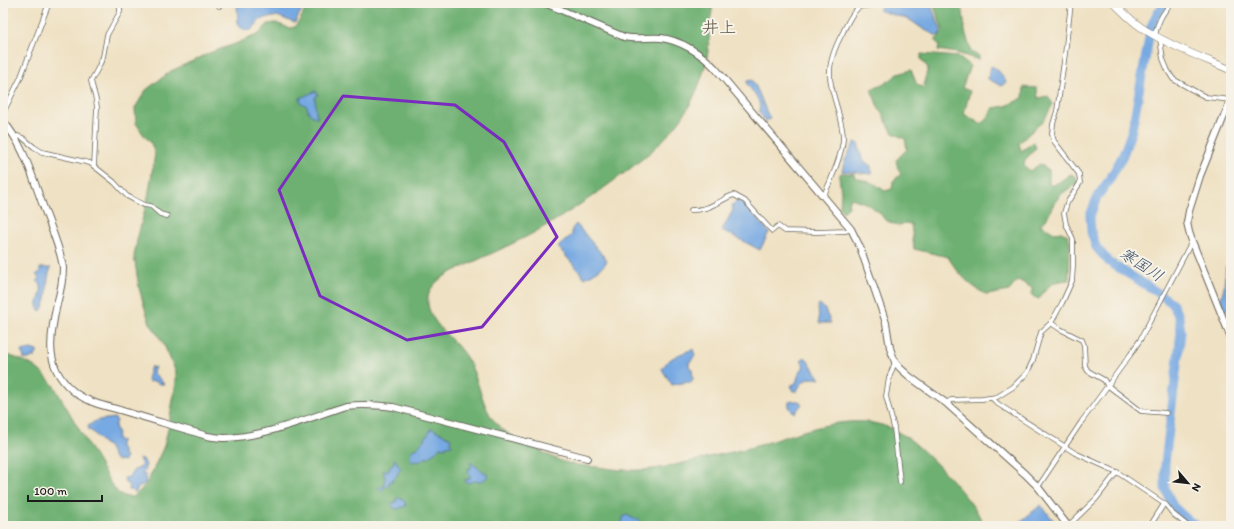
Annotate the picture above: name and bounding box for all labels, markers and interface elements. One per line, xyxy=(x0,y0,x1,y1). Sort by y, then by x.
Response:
district label: 井上 xyxy=(702,17,736,37)
water label: 寒国川 xyxy=(1116,243,1167,285)
north arrow xyxy=(1168,463,1208,503)
scale bar xyxy=(28,477,102,503)
text: N xyxy=(1189,481,1204,494)
text: 100 m xyxy=(34,484,67,498)

